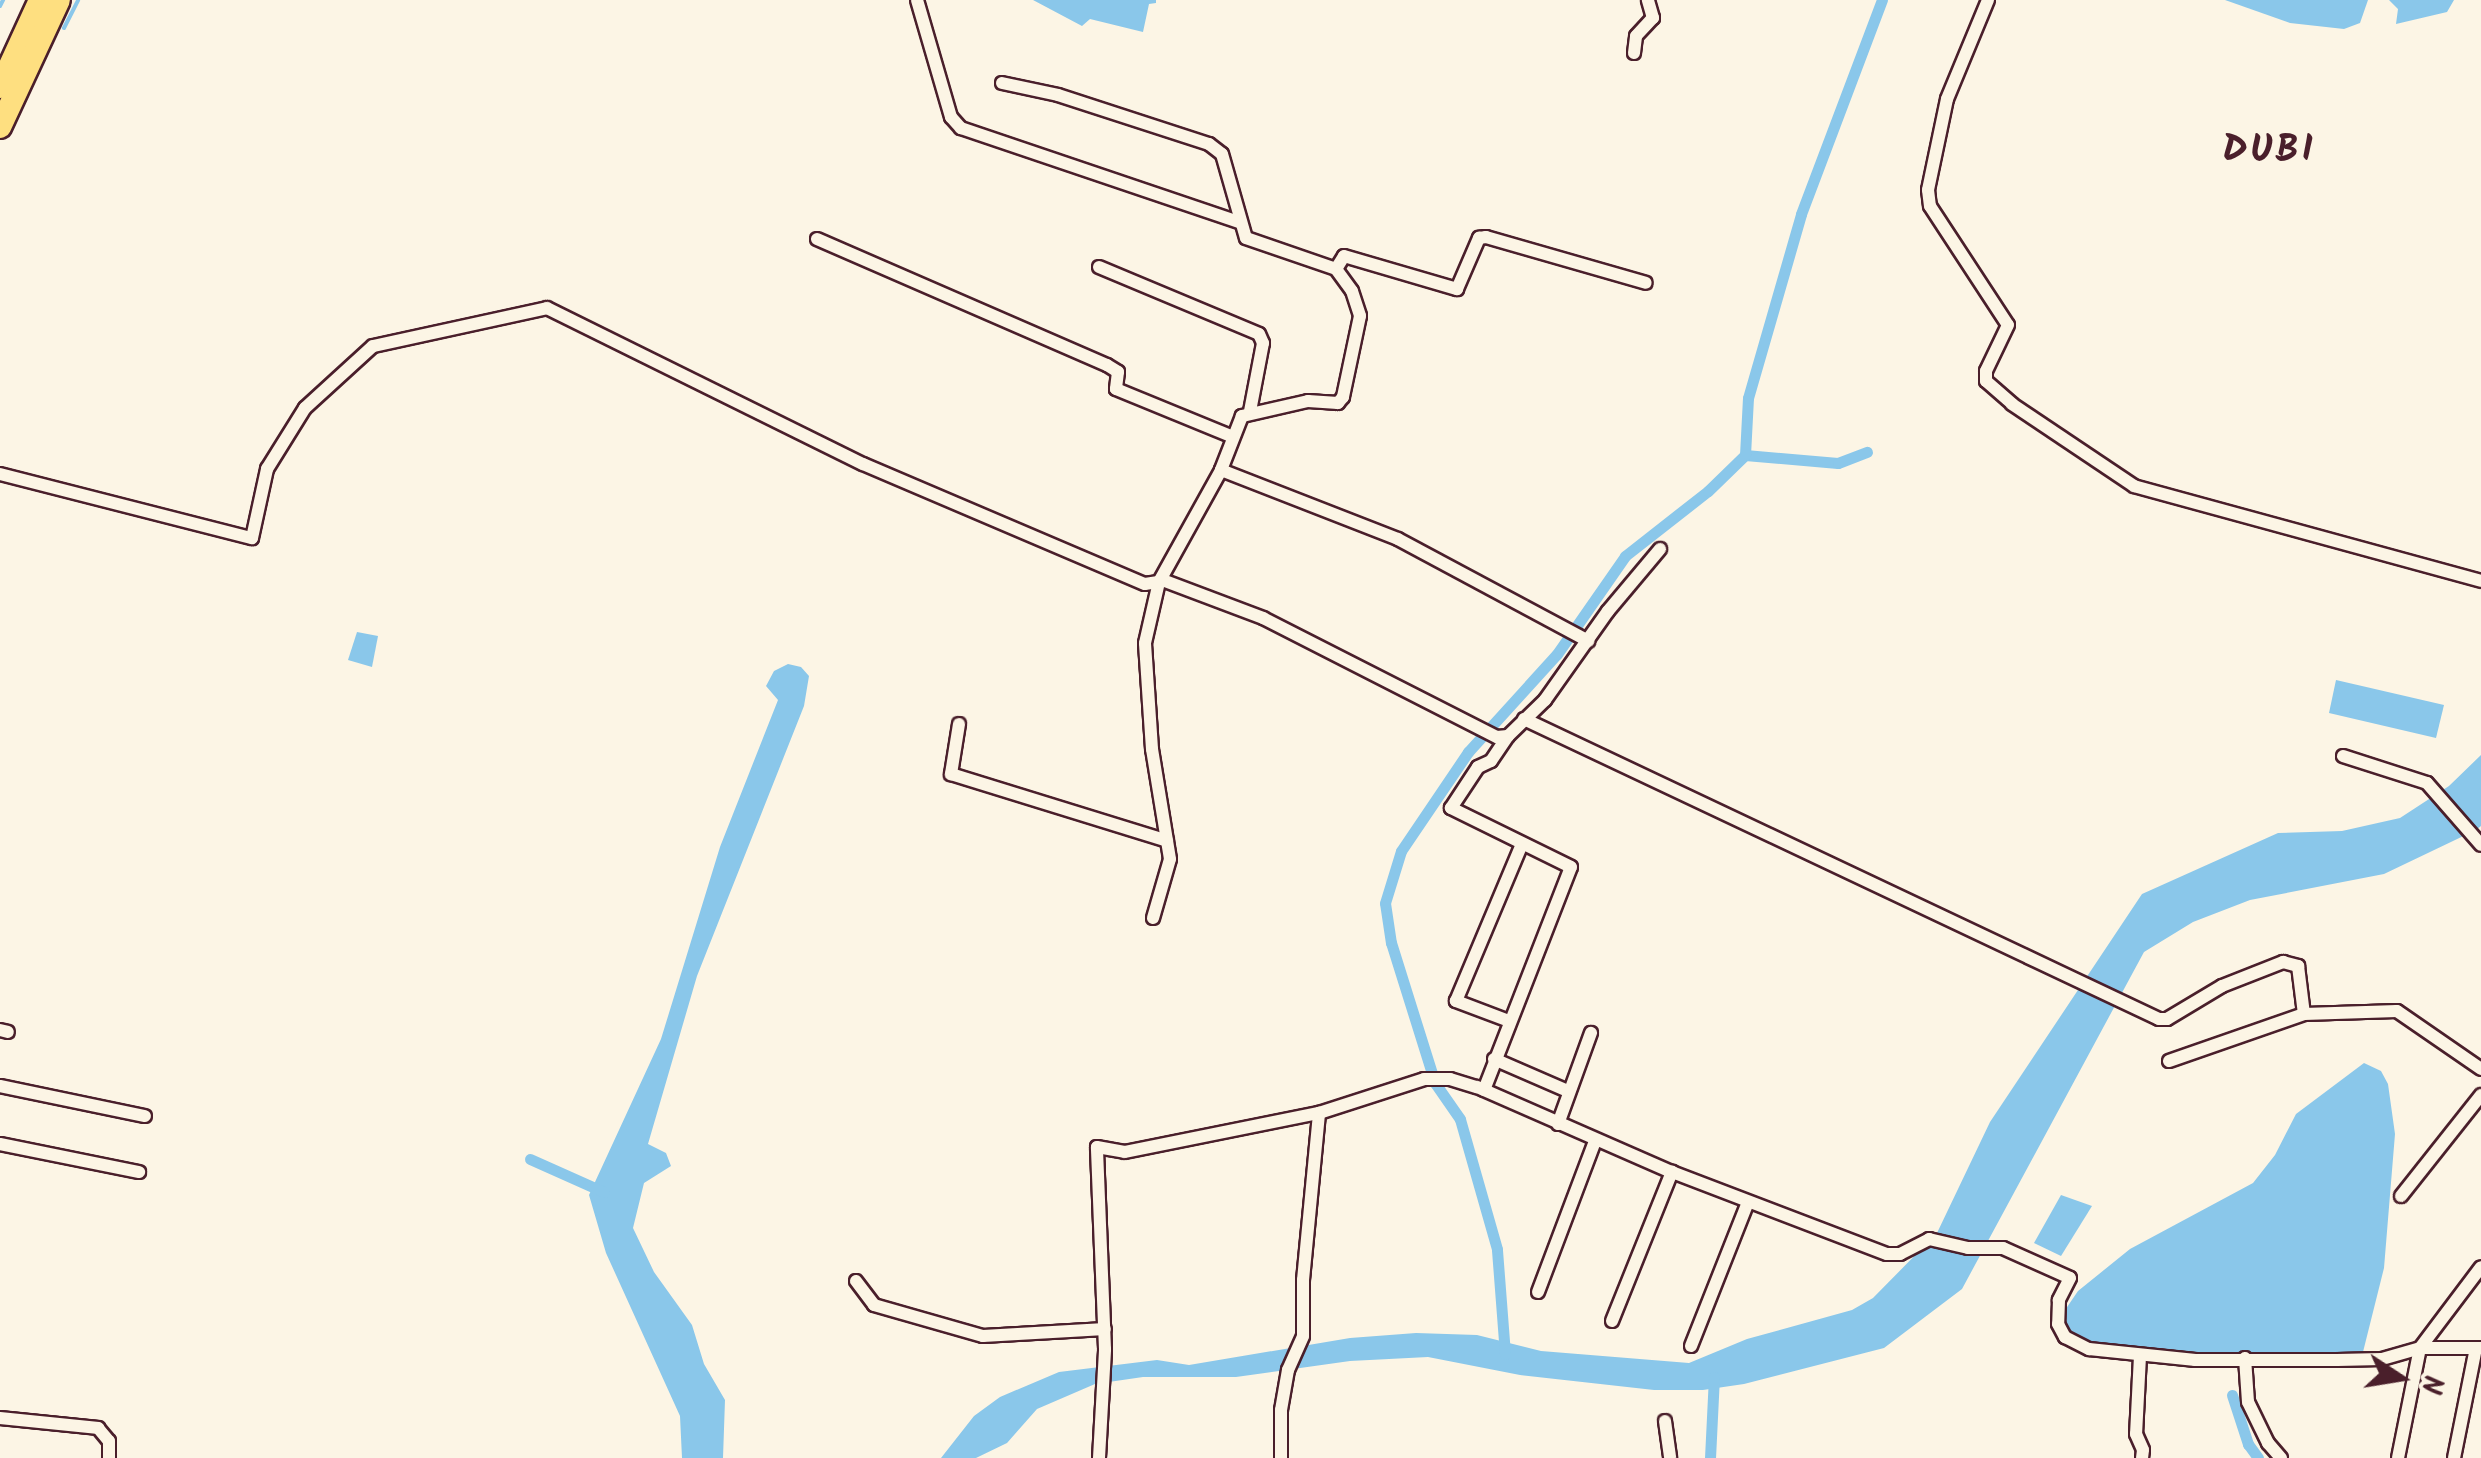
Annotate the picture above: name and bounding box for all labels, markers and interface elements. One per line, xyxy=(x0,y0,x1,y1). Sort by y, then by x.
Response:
district label: DUBI xyxy=(2222,129,2316,175)
north arrow xyxy=(2351,1328,2451,1428)
text: N xyxy=(2407,1371,2455,1398)

